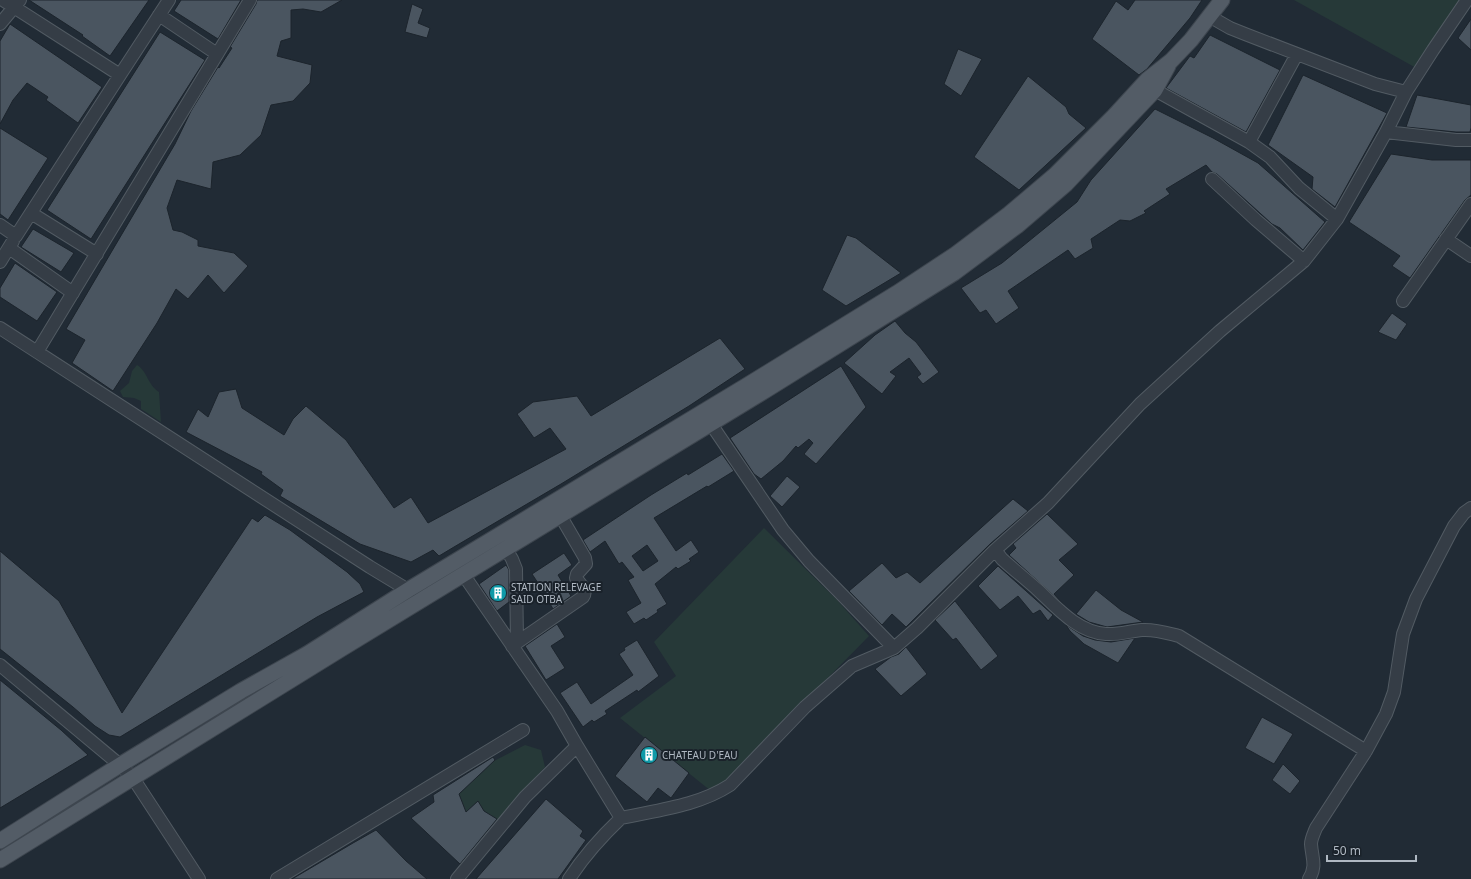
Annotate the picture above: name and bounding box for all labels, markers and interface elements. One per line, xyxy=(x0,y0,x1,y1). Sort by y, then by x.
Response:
place label: STATION RELEVAGE SAID OTBA xyxy=(511,580,601,606)
building icon: STATION RELEVAGE SAID OTBA xyxy=(488,583,508,603)
building icon: CHATEAU D'EAU xyxy=(639,745,659,765)
place label: CHATEAU D'EAU xyxy=(662,748,738,762)
scale bar xyxy=(1327,837,1416,863)
text: 50 m xyxy=(1333,842,1361,859)

